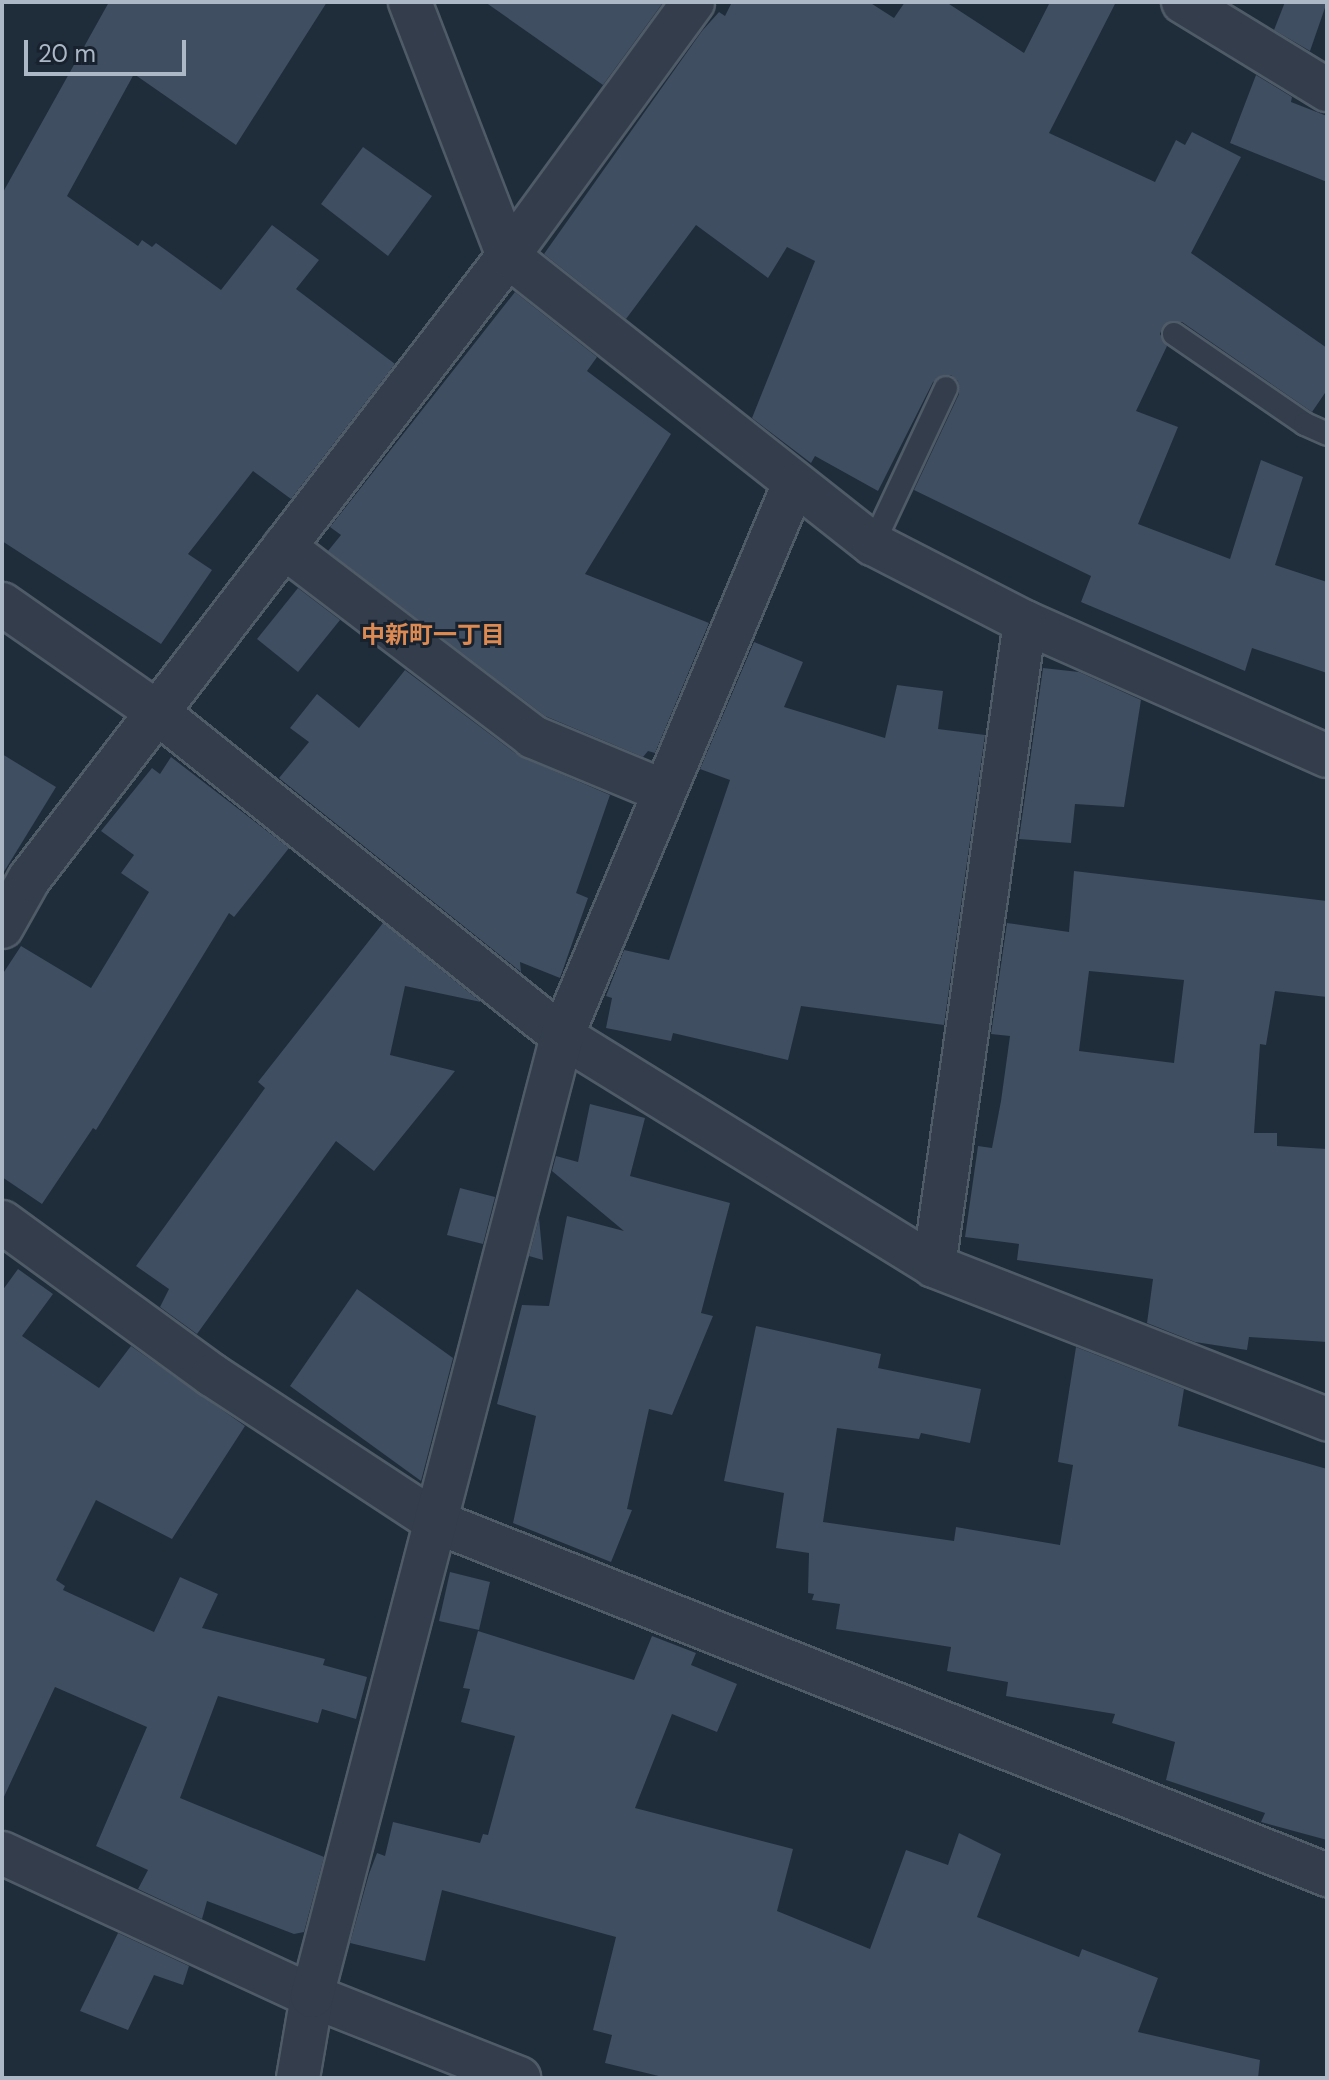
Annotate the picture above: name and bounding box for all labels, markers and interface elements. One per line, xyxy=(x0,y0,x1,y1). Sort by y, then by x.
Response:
scale bar xyxy=(28,24,190,74)
text: 20 m xyxy=(38,38,96,69)
district label: 中新町一丁目 xyxy=(361,621,505,649)

